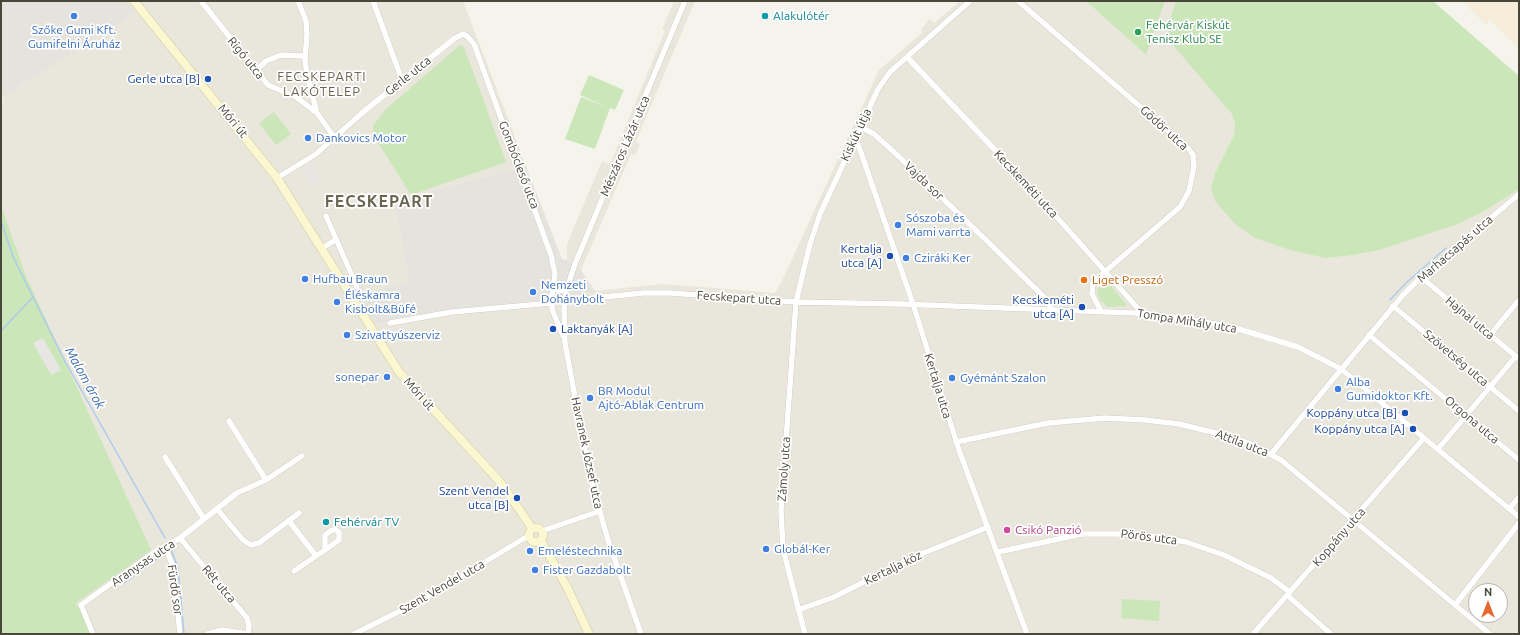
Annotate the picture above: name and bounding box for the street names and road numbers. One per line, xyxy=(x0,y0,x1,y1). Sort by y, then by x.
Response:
street label: Rigó utca xyxy=(225,34,267,82)
street label: Gerle utca xyxy=(382,53,434,99)
street label: Mészáros Lázár utca xyxy=(597,94,653,198)
street label: Móri út xyxy=(215,101,251,141)
street label: Gödör utca xyxy=(1137,103,1191,153)
street label: Kiskút útja xyxy=(837,106,875,164)
street label: Gombócleső utca xyxy=(496,119,542,211)
street label: Kecskeméti utca xyxy=(991,147,1061,221)
street label: Vajda sor xyxy=(901,159,947,203)
street label: Marhacsapás utca xyxy=(1414,212,1496,286)
street label: Fecskepart utca xyxy=(696,288,782,308)
street label: Hajnal utca xyxy=(1443,293,1497,343)
street label: Tompa Mihály utca xyxy=(1136,306,1238,336)
street label: Szövetség utca xyxy=(1421,327,1491,389)
street label: Kertalja utca xyxy=(921,352,955,420)
street label: Móri út xyxy=(401,375,437,413)
street label: Orgona utca xyxy=(1442,393,1502,447)
street label: Havranek József utca xyxy=(568,396,606,510)
street label: Attila utca xyxy=(1214,426,1270,460)
street label: Zámoly utca xyxy=(775,436,793,502)
street label: Koppány utca xyxy=(1310,505,1368,569)
street label: Pörös utca xyxy=(1120,526,1178,548)
street label: Aranysas utca xyxy=(108,536,178,590)
street label: Kertalja köz xyxy=(862,548,924,588)
street label: Szent Vendel utca xyxy=(397,557,487,617)
street label: Rét utca xyxy=(199,562,239,606)
street label: Fürdő sor xyxy=(164,564,186,616)

